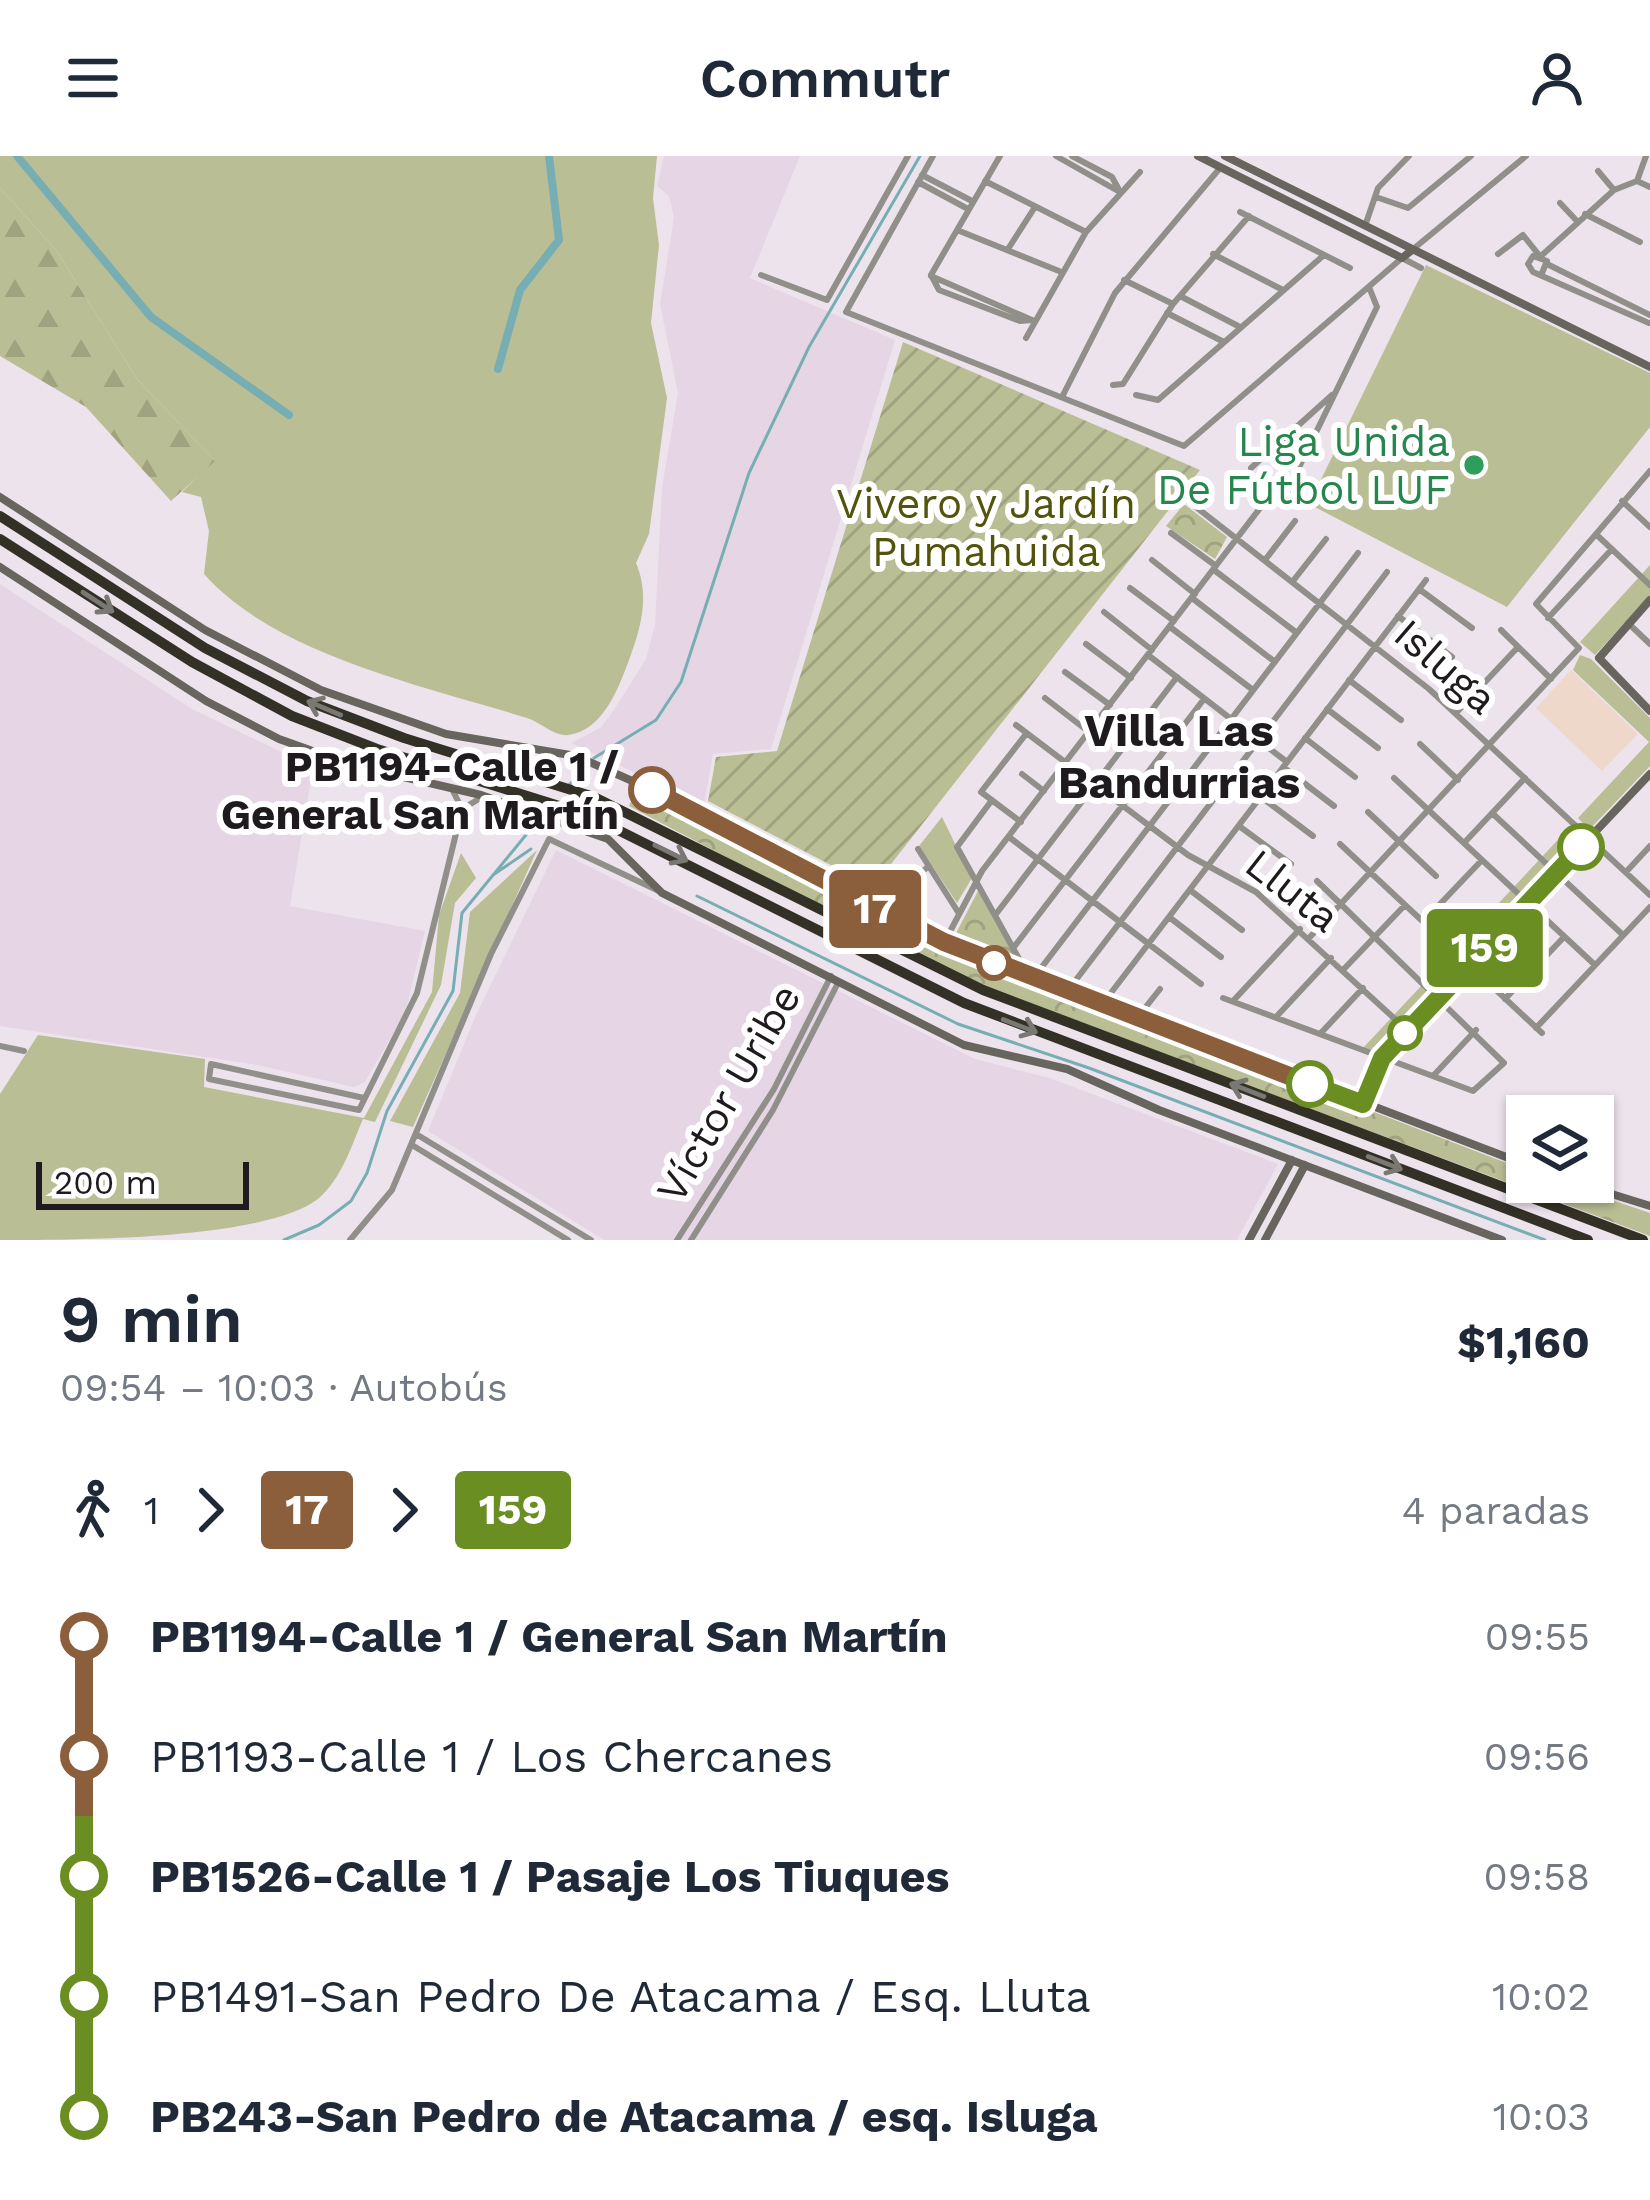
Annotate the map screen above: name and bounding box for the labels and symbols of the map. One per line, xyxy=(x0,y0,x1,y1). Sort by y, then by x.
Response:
place label: Liga Unida De Fútbol LUF xyxy=(1157,417,1450,514)
marker: Liga Unida De Fútbol LUF xyxy=(1461,452,1487,478)
park label: Vivero y Jardín Pumahuida xyxy=(836,479,1136,576)
one-way arrow xyxy=(81,590,115,615)
street label: Isluga xyxy=(1385,609,1507,724)
one-way arrow xyxy=(307,696,344,717)
district label: Villa Las Bandurrias xyxy=(1058,704,1300,809)
place label: PB1194-Calle 1 / General San Martín xyxy=(221,742,619,839)
marker: PB1194-Calle 1 / General San Martín xyxy=(630,768,674,812)
unlabelled marker xyxy=(1559,825,1603,869)
street label: Lluta xyxy=(1236,839,1349,942)
one-way arrow xyxy=(653,842,688,865)
line badge: 17 xyxy=(821,870,929,948)
line badge: 159 xyxy=(1416,909,1554,987)
unlabelled marker xyxy=(978,947,1010,979)
street label: Víctor Uribe xyxy=(646,976,811,1211)
one-way arrow xyxy=(1001,1016,1038,1038)
unlabelled marker xyxy=(1389,1017,1421,1049)
unlabelled marker xyxy=(1288,1062,1332,1106)
one-way arrow xyxy=(1230,1078,1267,1100)
one-way arrow xyxy=(1366,1154,1403,1176)
scale bar xyxy=(36,1156,249,1209)

